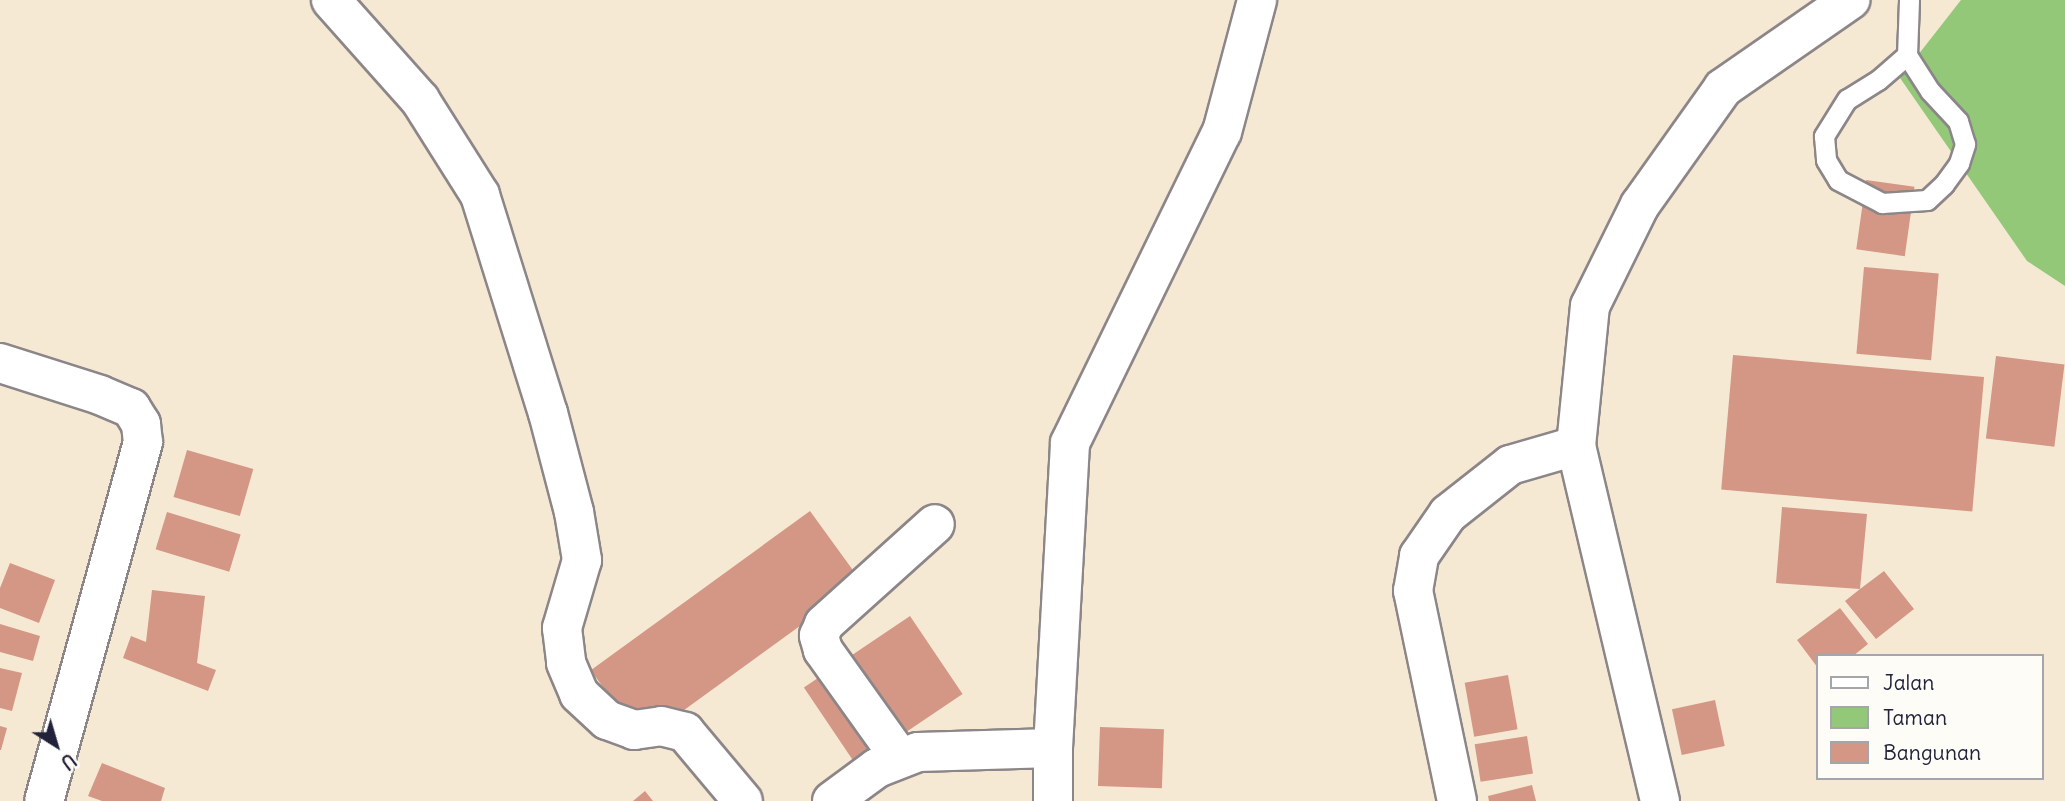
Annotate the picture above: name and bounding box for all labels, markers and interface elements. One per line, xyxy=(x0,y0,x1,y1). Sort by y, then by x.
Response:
legend xyxy=(1816,654,2044,780)
text: Jalan xyxy=(1883,669,1934,696)
text: Taman xyxy=(1883,704,1947,731)
north arrow xyxy=(21,710,91,780)
text: Bangunan xyxy=(1883,739,1981,766)
text: U xyxy=(56,748,81,775)

